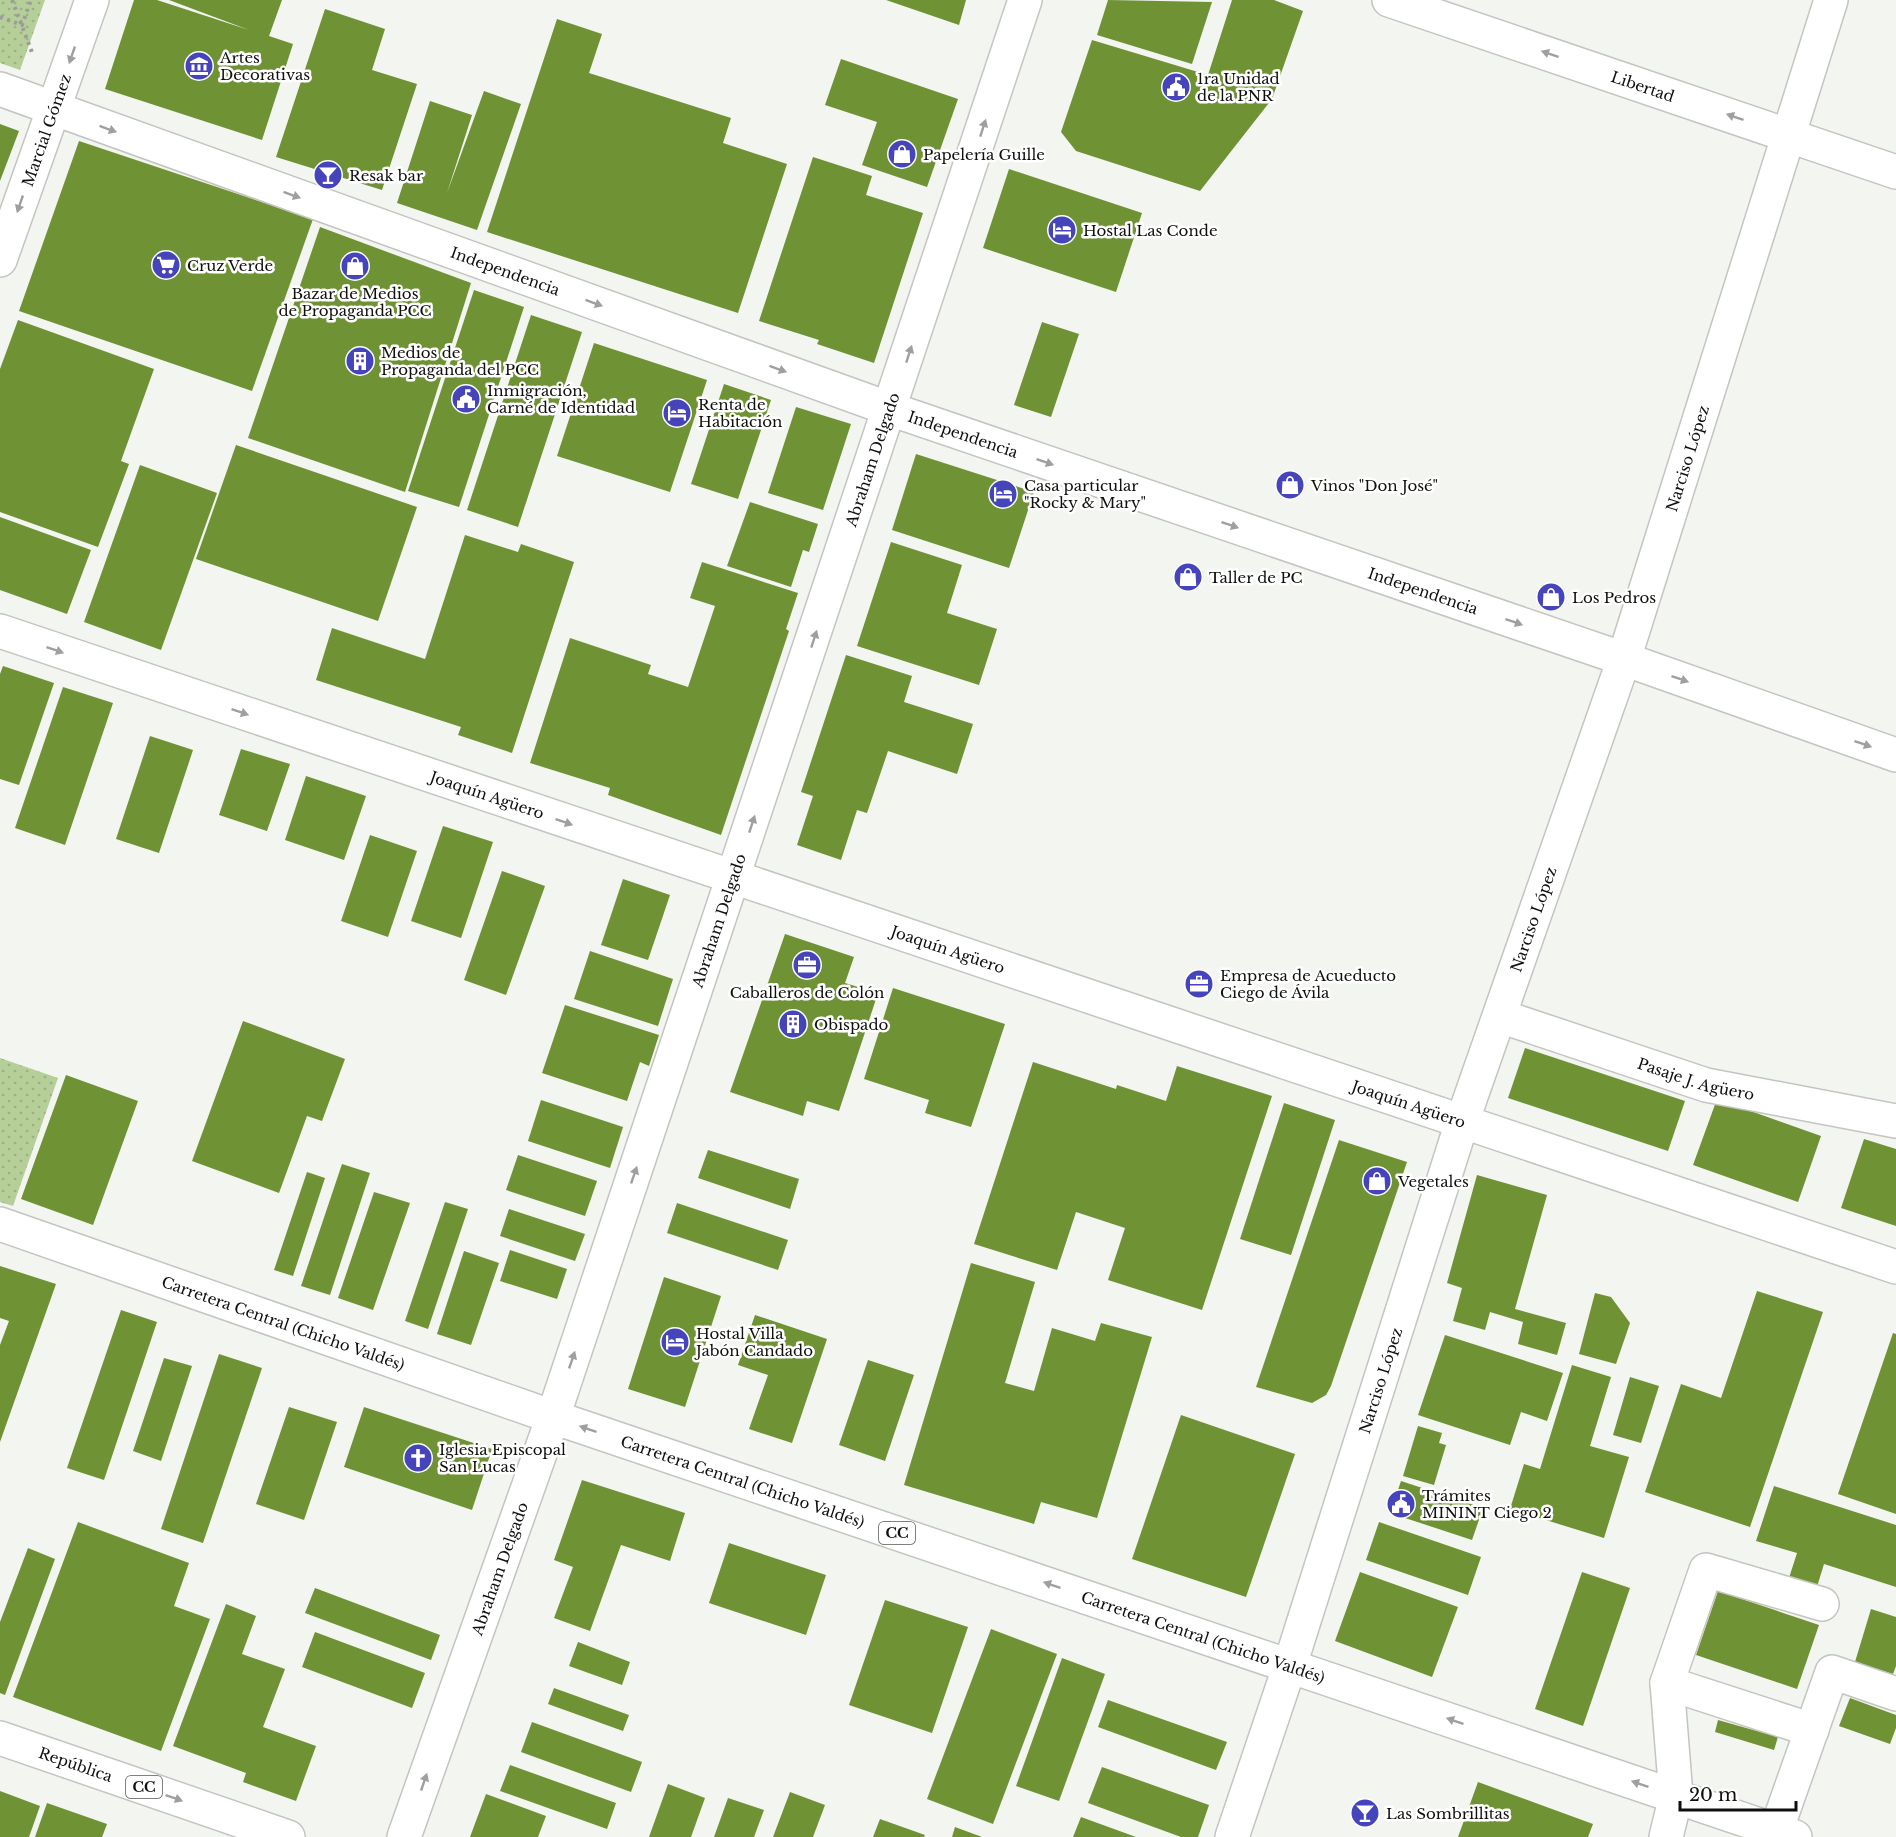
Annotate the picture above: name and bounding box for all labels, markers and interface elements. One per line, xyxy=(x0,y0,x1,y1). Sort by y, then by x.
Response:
one-way arrow xyxy=(67,46,77,64)
place label: Artes Decorativas xyxy=(219,48,310,84)
one-way arrow xyxy=(1541,49,1559,59)
museum icon: Artes Decorativas xyxy=(183,50,215,82)
street label: Libertad xyxy=(1609,67,1677,106)
place label: 1ra Unidad de la PNR xyxy=(1197,69,1280,105)
street label: Marcial Gómez xyxy=(17,71,75,189)
public building icon: 1ra Unidad de la PNR xyxy=(1160,71,1192,103)
one-way arrow xyxy=(1726,112,1744,121)
one-way arrow xyxy=(978,119,988,137)
one-way arrow xyxy=(99,124,117,134)
shop icon: Papelería Guille xyxy=(886,138,918,170)
place label: Papelería Guille xyxy=(923,145,1045,164)
bar icon: Resak bar xyxy=(312,159,344,191)
place label: Resak bar xyxy=(349,166,424,185)
one-way arrow xyxy=(283,190,301,200)
one-way arrow xyxy=(14,195,24,213)
hotel icon: Hostal Las Conde xyxy=(1046,214,1078,246)
place label: Hostal Las Conde xyxy=(1083,221,1217,240)
street label: Independencia xyxy=(448,242,563,299)
supermarket icon: Cruz Verde xyxy=(150,249,182,281)
shop icon: Bazar de Medios de Propaganda PCC xyxy=(339,250,371,282)
place label: Cruz Verde xyxy=(187,256,273,275)
place label: Bazar de Medios de Propaganda PCC xyxy=(278,284,432,320)
one-way arrow xyxy=(585,298,603,308)
place label: Medios de Propaganda del PCC xyxy=(381,343,539,379)
building icon: Medios de Propaganda del PCC xyxy=(344,345,376,377)
one-way arrow xyxy=(904,345,914,363)
one-way arrow xyxy=(769,364,787,374)
place label: Inmigración, Carné de Identidad xyxy=(487,381,635,417)
public building icon: Inmigración, Carné de Identidad xyxy=(450,383,482,415)
street label: Abraham Delgado xyxy=(841,390,903,530)
place label: Renta de Habitación xyxy=(698,395,782,431)
hotel icon: Renta de Habitación xyxy=(661,397,693,429)
street label: Narciso López xyxy=(1661,403,1713,514)
street label: Independencia xyxy=(906,406,1021,462)
one-way arrow xyxy=(1036,458,1054,467)
shop icon: Vinos "Don José" xyxy=(1274,469,1306,501)
place label: Casa particular "Rocky & Mary" xyxy=(1024,476,1146,512)
place label: Vinos "Don José" xyxy=(1310,476,1438,495)
hotel icon: Casa particular "Rocky & Mary" xyxy=(987,478,1019,510)
one-way arrow xyxy=(1221,520,1239,530)
shop icon: Taller de PC xyxy=(1172,561,1204,593)
street label: Independencia xyxy=(1366,563,1481,618)
place label: Taller de PC xyxy=(1209,568,1303,587)
shop icon: Los Pedros xyxy=(1535,581,1567,613)
place label: Los Pedros xyxy=(1572,588,1656,607)
one-way arrow xyxy=(1505,617,1523,627)
one-way arrow xyxy=(810,630,819,648)
one-way arrow xyxy=(46,646,64,655)
one-way arrow xyxy=(1671,674,1689,684)
one-way arrow xyxy=(231,708,249,718)
one-way arrow xyxy=(1855,739,1873,749)
street label: Joaquín Agüero xyxy=(426,766,547,822)
one-way arrow xyxy=(748,815,758,833)
one-way arrow xyxy=(555,818,573,827)
street label: Abraham Delgado xyxy=(687,851,750,991)
street label: Narciso López xyxy=(1506,864,1560,974)
street label: Joaquín Agüero xyxy=(887,920,1008,977)
office icon: Caballeros de Colón xyxy=(791,949,823,981)
place label: Empresa de Acueducto Ciego de Ávila xyxy=(1220,966,1396,1002)
office icon: Empresa de Acueducto Ciego de Ávila xyxy=(1183,968,1215,1000)
place label: Caballeros de Colón xyxy=(730,983,884,1002)
building icon: Obispado xyxy=(777,1008,809,1040)
place label: Obispado xyxy=(814,1015,889,1034)
street label: Pasaje J. Agüero xyxy=(1635,1053,1756,1103)
street label: Joaquín Agüero xyxy=(1348,1075,1468,1132)
shop icon: Vegetales xyxy=(1361,1165,1393,1197)
one-way arrow xyxy=(630,1166,639,1184)
place label: Vegetales xyxy=(1397,1172,1469,1191)
street label: Carretera Central (Chicho Valdés) xyxy=(159,1272,407,1374)
place label: Hostal Villa Jabón Candado xyxy=(694,1324,813,1360)
street label: Narciso López xyxy=(1354,1325,1406,1436)
hotel icon: Hostal Villa Jabón Candado xyxy=(659,1326,691,1358)
one-way arrow xyxy=(567,1351,577,1369)
one-way arrow xyxy=(579,1423,597,1433)
street label: Carretera Central (Chicho Valdés) xyxy=(618,1431,867,1531)
place label: Iglesia Episcopal San Lucas xyxy=(439,1440,566,1476)
church icon: Iglesia Episcopal San Lucas xyxy=(402,1442,434,1474)
place label: Trámites MININT Ciego 2 xyxy=(1422,1486,1552,1522)
public building icon: Trámites MININT Ciego 2 xyxy=(1385,1488,1417,1520)
street label: Abraham Delgado xyxy=(467,1499,532,1638)
road number: CC xyxy=(879,1522,915,1544)
one-way arrow xyxy=(1043,1580,1061,1590)
street label: Carretera Central (Chicho Valdés) xyxy=(1079,1587,1327,1687)
one-way arrow xyxy=(1446,1716,1464,1726)
street label: República xyxy=(36,1743,116,1786)
one-way arrow xyxy=(419,1773,429,1791)
scale bar xyxy=(1680,1774,1796,1812)
road number: CC xyxy=(126,1776,162,1798)
one-way arrow xyxy=(1631,1778,1649,1788)
text: 20 m xyxy=(1689,1784,1737,1806)
one-way arrow xyxy=(166,1794,184,1803)
bar icon: Las Sombrillitas xyxy=(1349,1797,1381,1829)
place label: Las Sombrillitas xyxy=(1386,1804,1510,1823)

